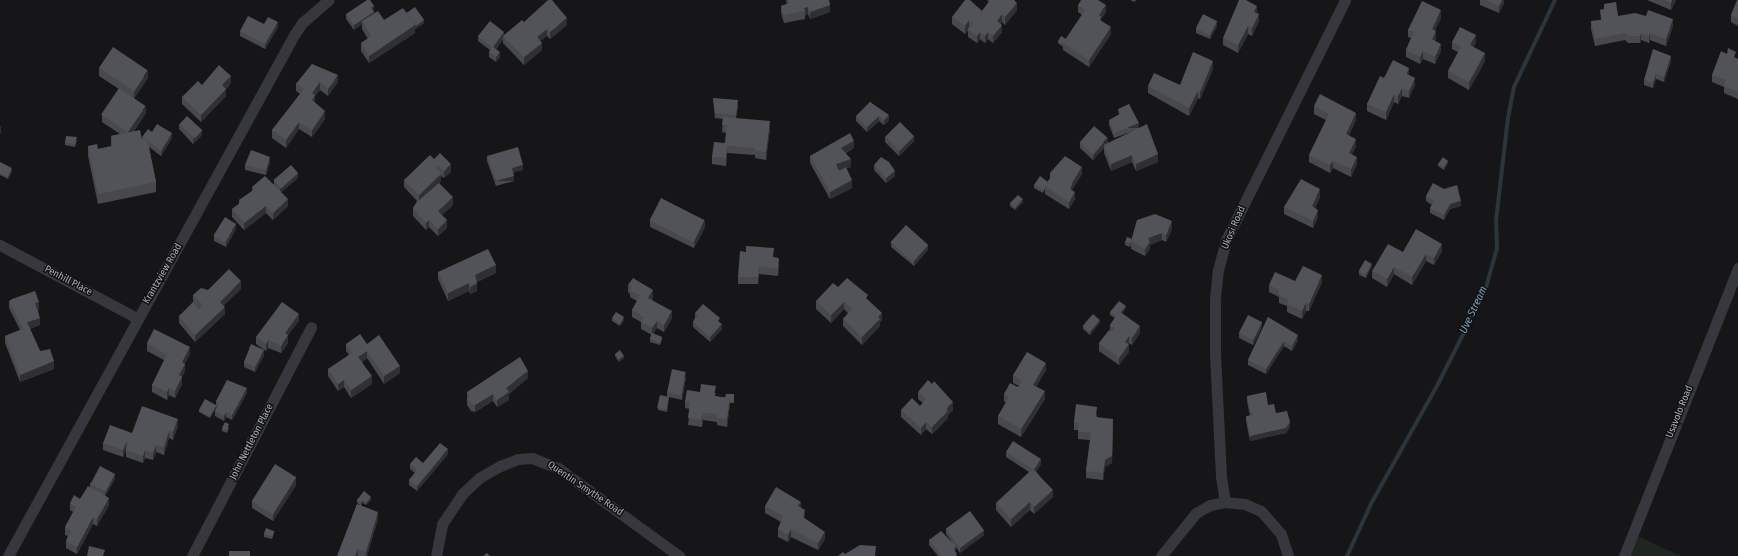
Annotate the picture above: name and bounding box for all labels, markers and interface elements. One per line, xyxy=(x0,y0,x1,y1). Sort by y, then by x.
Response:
street label: Ukosi Road xyxy=(1220,205,1248,251)
street label: Krantzview Road xyxy=(141,242,185,306)
street label: Penhill Place xyxy=(42,263,94,299)
water label: Uve Stream xyxy=(1457,284,1491,336)
street label: Usavolo Road xyxy=(1664,384,1696,440)
street label: John Nettleton Place xyxy=(228,402,276,482)
street label: Quentin Smythe Road xyxy=(545,459,625,519)

